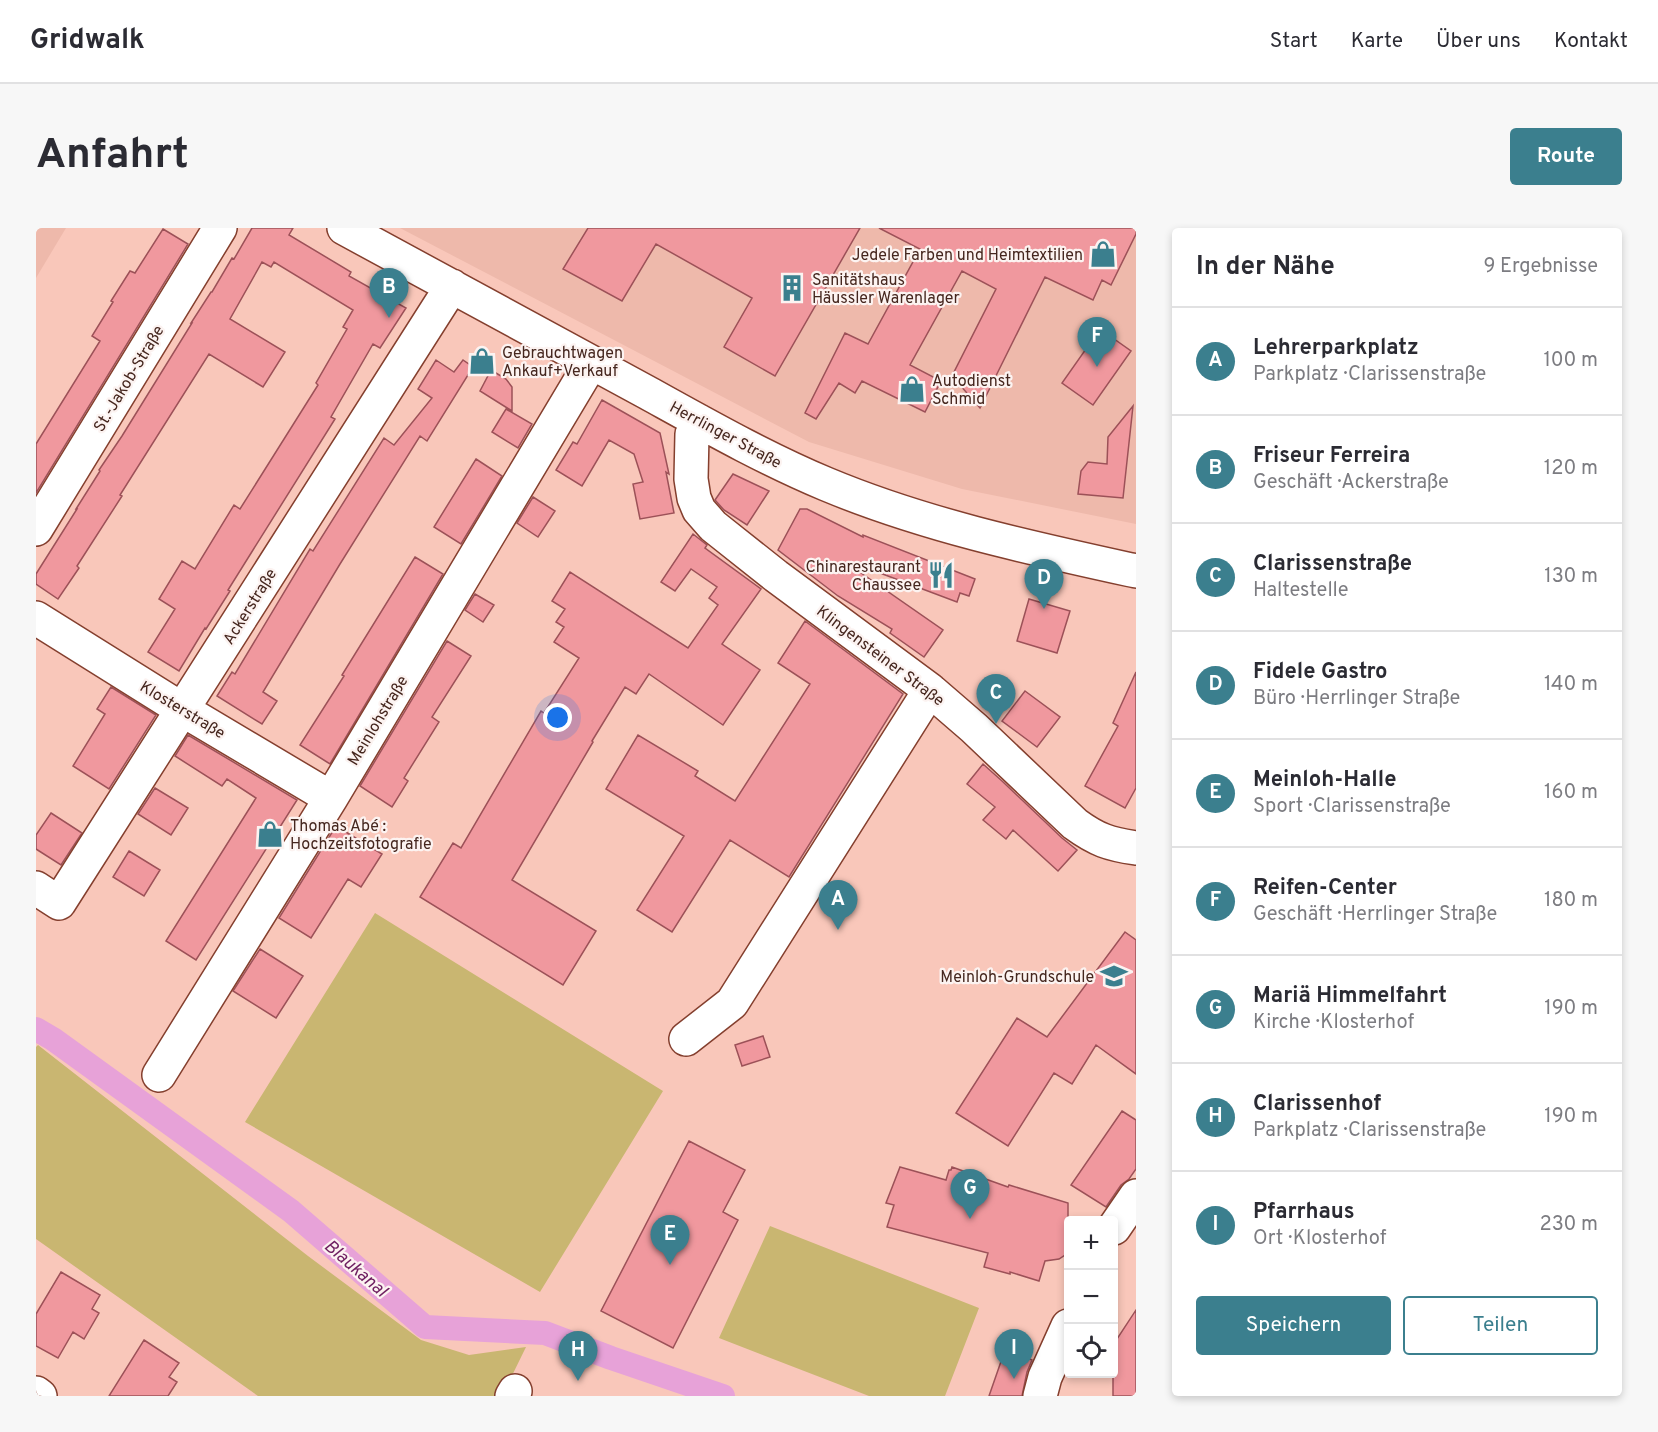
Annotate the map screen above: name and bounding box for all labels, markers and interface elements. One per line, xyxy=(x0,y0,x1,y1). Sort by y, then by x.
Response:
text: Gridwalk xyxy=(30,23,145,59)
text: Start xyxy=(1270,28,1318,55)
text: Karte xyxy=(1351,28,1403,55)
text: Über uns xyxy=(1436,28,1521,55)
text: Kontakt xyxy=(1554,28,1628,55)
button: Route xyxy=(1510,128,1622,185)
text: Anfahrt xyxy=(36,130,189,183)
shop icon: Jedele Farben und Heimtextilien xyxy=(1088,239,1118,269)
place label: Jedele Farben und Heimtextilien xyxy=(852,246,1083,266)
text: In der Nähe xyxy=(1196,251,1335,284)
text: 9 Ergebnisse xyxy=(1483,254,1598,280)
pin: B xyxy=(370,268,408,318)
place label: Sanitätshaus Häussler Warenlager xyxy=(812,271,960,309)
building icon: Sanitätshaus Häussler Warenlager xyxy=(777,273,807,303)
pin: F xyxy=(1078,318,1116,367)
street label: St.-Jakob-Straße xyxy=(90,322,169,436)
text: Lehrerparkplatz xyxy=(1253,335,1419,362)
place label: Gebrauchtwagen Ankauf+Verkauf xyxy=(502,344,623,382)
shop icon: Gebrauchtwagen Ankauf+Verkauf xyxy=(467,346,497,376)
text: A xyxy=(1208,348,1223,374)
text: 100 m xyxy=(1543,348,1598,374)
text: Parkplatz · Clarissenstraße xyxy=(1253,362,1486,388)
place label: Autodienst Schmid xyxy=(932,372,1011,410)
shop icon: Autodienst Schmid xyxy=(897,374,927,404)
street label: Herrlinger Straße xyxy=(666,398,785,474)
text: Friseur Ferreira xyxy=(1253,443,1410,470)
text: B xyxy=(1209,456,1222,482)
text: 120 m xyxy=(1544,456,1598,482)
text: Geschäft · Ackerstraße xyxy=(1253,470,1449,496)
text: Clarissenstraße xyxy=(1253,551,1412,578)
place label: Chinarestaurant Chaussee xyxy=(805,558,921,596)
restaurant icon: Chinarestaurant Chaussee xyxy=(926,560,956,590)
pin: D xyxy=(1024,560,1064,609)
text: C xyxy=(1209,564,1222,590)
text: 130 m xyxy=(1544,564,1598,590)
street label: Ackerstraße xyxy=(219,565,282,649)
text: Haltestelle xyxy=(1253,578,1349,604)
street label: Klingensteiner Straße xyxy=(812,602,948,711)
text: Fidele Gastro xyxy=(1253,659,1388,686)
street label: Meinlohstraße xyxy=(344,672,413,770)
text: D xyxy=(1208,672,1223,698)
text: 140 m xyxy=(1544,672,1598,698)
pin: C xyxy=(976,674,1016,724)
street label: Klosterstraße xyxy=(136,677,228,744)
text: Büro · Herrlinger Straße xyxy=(1253,686,1460,712)
your location xyxy=(543,703,572,732)
text: Meinloh-Halle xyxy=(1253,767,1396,794)
text: E xyxy=(1209,780,1222,806)
text: 160 m xyxy=(1544,780,1598,806)
text: Sport · Clarissenstraße xyxy=(1253,794,1451,820)
place label: Thomas Abé : Hochzeitsfotografie xyxy=(290,817,432,855)
shop icon: Thomas Abé : Hochzeitsfotografie xyxy=(255,819,285,849)
text: Reifen-Center xyxy=(1253,875,1397,902)
pin: A xyxy=(818,880,858,930)
text: F xyxy=(1210,888,1221,914)
text: 180 m xyxy=(1544,888,1598,914)
text: Geschäft · Herrlinger Straße xyxy=(1253,902,1497,928)
school or university icon: Meinloh-Grundschule xyxy=(1099,961,1129,991)
place label: Meinloh-Grundschule xyxy=(940,968,1094,988)
text: Mariä Himmelfahrt xyxy=(1253,983,1447,1010)
text: G xyxy=(1209,996,1222,1022)
text: 190 m xyxy=(1544,996,1598,1022)
text: Kirche · Klosterhof xyxy=(1253,1010,1414,1036)
text: Clarissenhof xyxy=(1253,1091,1381,1118)
text: H xyxy=(1208,1104,1223,1130)
text: 190 m xyxy=(1544,1104,1598,1130)
text: Parkplatz · Clarissenstraße xyxy=(1253,1118,1486,1144)
pin: G xyxy=(950,1170,990,1219)
text: Pfarrhaus xyxy=(1253,1199,1355,1226)
text: I xyxy=(1213,1212,1218,1238)
text: 230 m xyxy=(1539,1212,1598,1238)
pin: E xyxy=(650,1216,690,1265)
map controls xyxy=(1064,1216,1118,1378)
button: + xyxy=(1064,1216,1118,1270)
text: Ort · Klosterhof xyxy=(1253,1226,1387,1252)
water label: Blaukanal xyxy=(319,1235,393,1304)
button: − xyxy=(1064,1270,1118,1324)
button: Speichern xyxy=(1196,1296,1391,1355)
button: Teilen xyxy=(1403,1296,1598,1355)
button: locate xyxy=(1064,1324,1118,1378)
pin: I xyxy=(994,1330,1034,1379)
pin: H xyxy=(558,1332,598,1381)

